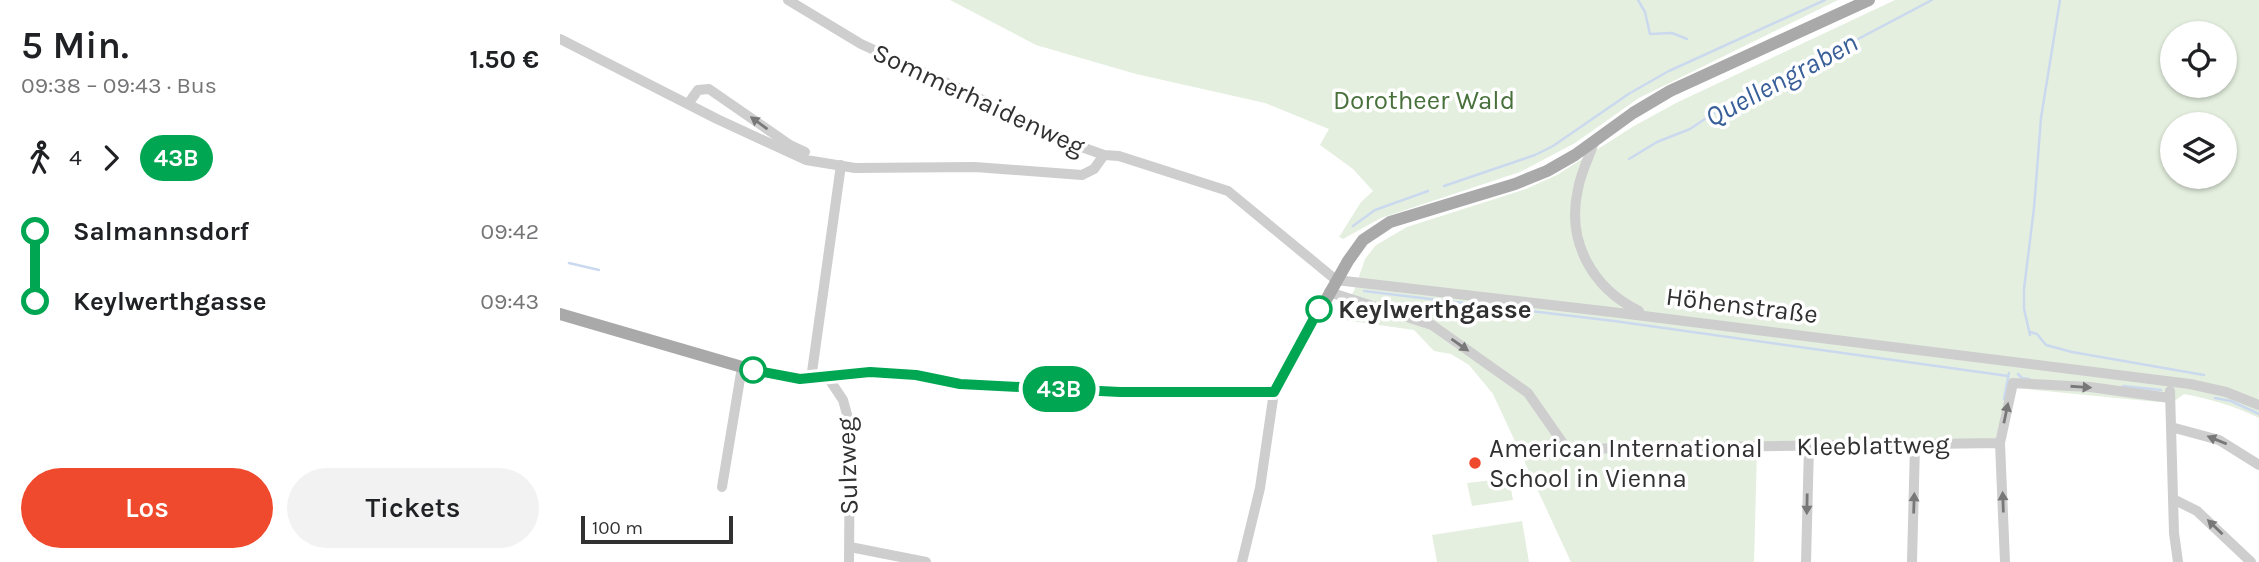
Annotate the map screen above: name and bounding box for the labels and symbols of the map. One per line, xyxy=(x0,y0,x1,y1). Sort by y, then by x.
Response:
water label: Quellengraben xyxy=(1699,25,1863,133)
street label: Sommerhaidenweg xyxy=(868,37,1090,162)
park label: Dorotheer Wald xyxy=(1333,85,1515,116)
one-way arrow xyxy=(750,116,768,130)
street label: Höhenstraße xyxy=(1664,281,1820,330)
place label: Keylwerthgasse xyxy=(1338,294,1532,325)
marker: Keylwerthgasse xyxy=(1306,296,1332,322)
one-way arrow xyxy=(1451,338,1469,352)
unlabelled marker xyxy=(740,357,766,383)
line badge: 43B xyxy=(1019,366,1099,412)
one-way arrow xyxy=(2070,382,2092,393)
one-way arrow xyxy=(2001,402,2012,424)
street label: Sulzweg xyxy=(830,416,865,515)
street label: Kleeblattweg xyxy=(1796,429,1950,462)
place label: American International School in Vienna xyxy=(1489,433,1763,494)
one-way arrow xyxy=(2207,435,2228,446)
marker: American International School in Vienna xyxy=(1467,455,1483,471)
one-way arrow xyxy=(1997,491,2008,513)
one-way arrow xyxy=(1908,492,1920,514)
one-way arrow xyxy=(1802,493,1813,515)
scale bar xyxy=(581,513,733,545)
one-way arrow xyxy=(2207,519,2224,535)

